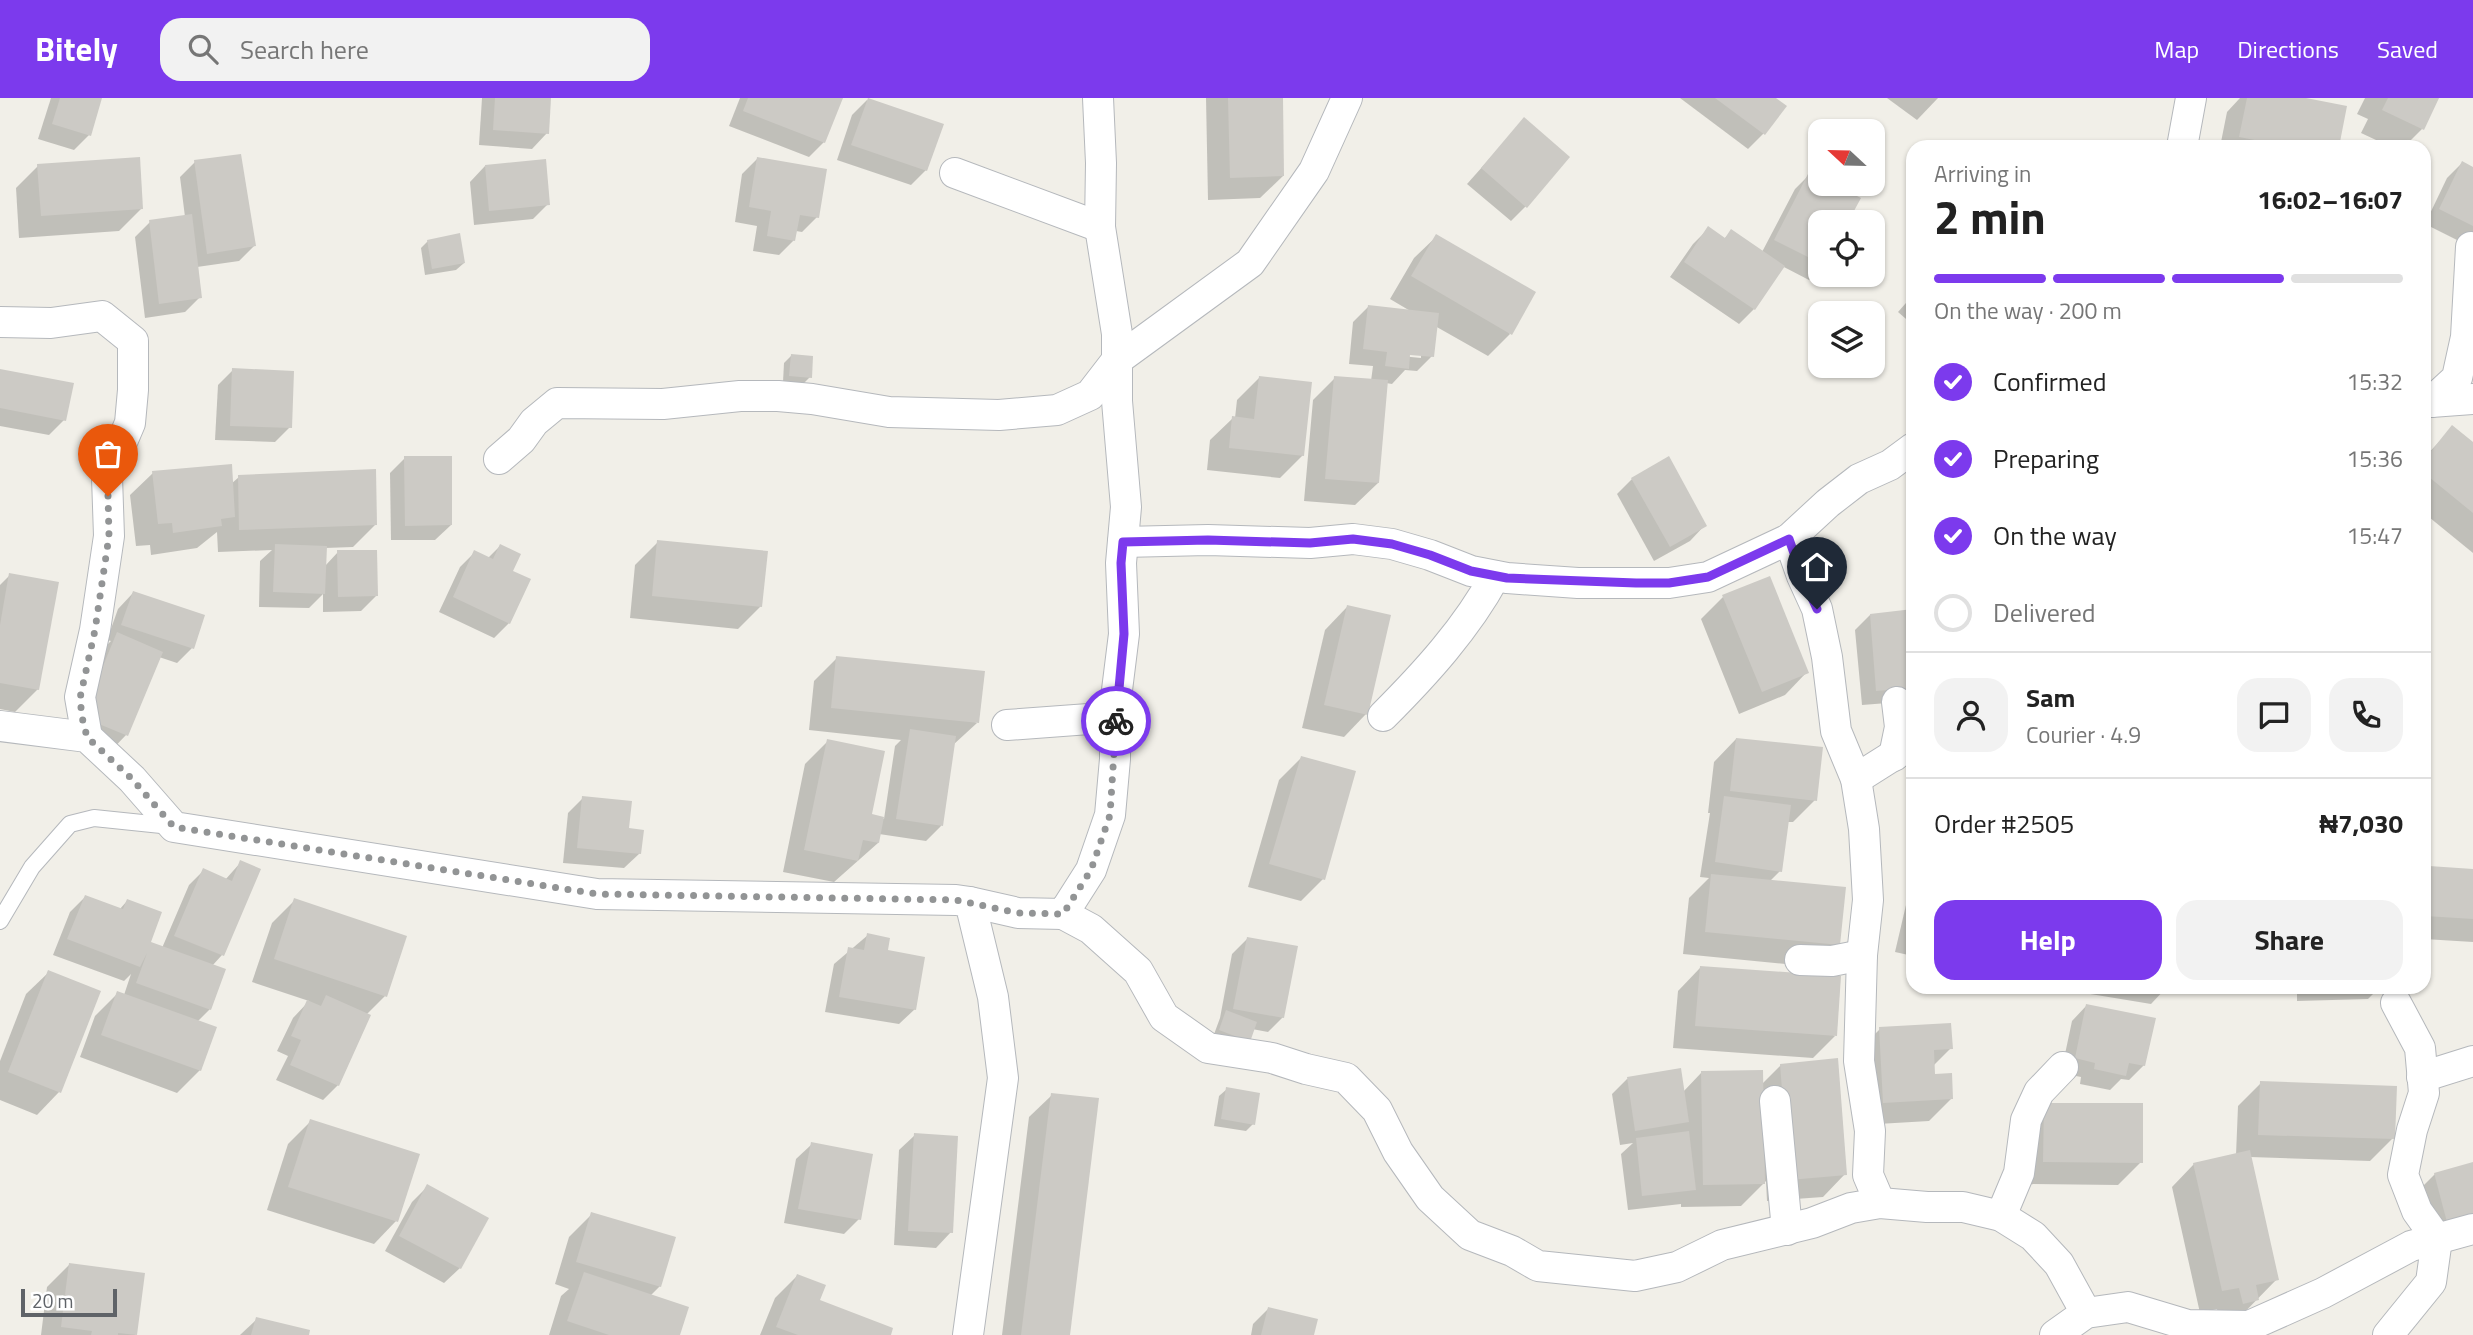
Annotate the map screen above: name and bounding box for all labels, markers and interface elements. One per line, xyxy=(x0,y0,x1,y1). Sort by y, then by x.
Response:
search box xyxy=(160,18,650,81)
text: Bitely xyxy=(35,24,118,74)
icon: search xyxy=(184,30,222,68)
text: Search here xyxy=(240,30,369,69)
text: Map xyxy=(2154,31,2199,67)
text: Directions xyxy=(2237,31,2339,67)
text: Saved xyxy=(2377,31,2438,67)
north arrow xyxy=(1808,119,1885,196)
map controls xyxy=(1808,119,1885,378)
text: Arriving in xyxy=(1934,156,2031,191)
text: 16:02–16:07 xyxy=(2257,180,2403,219)
text: 2 min xyxy=(1934,182,2046,252)
button: locate xyxy=(1808,210,1885,287)
text: On the way · 200 m xyxy=(1934,293,2122,328)
button: layers xyxy=(1808,301,1885,378)
text: Confirmed xyxy=(1993,362,2107,401)
icon: check xyxy=(1934,363,1972,401)
text: 15:32 xyxy=(2346,364,2403,399)
pin xyxy=(78,424,138,496)
icon: bag xyxy=(89,435,127,473)
text: Preparing xyxy=(1993,439,2099,478)
icon: check xyxy=(1934,440,1972,478)
text: 15:36 xyxy=(2346,441,2403,476)
text: On the way xyxy=(1993,516,2117,555)
icon: check xyxy=(1934,517,1972,555)
text: 15:47 xyxy=(2346,518,2403,553)
pin xyxy=(1787,537,1847,609)
icon: home xyxy=(1798,548,1836,586)
text: Delivered xyxy=(1993,593,2096,632)
button: person xyxy=(1934,678,2008,752)
text: Sam xyxy=(2026,678,2075,717)
button: chat xyxy=(2237,678,2311,752)
button: phone xyxy=(2329,678,2403,752)
courier xyxy=(1081,686,1151,756)
icon: bike xyxy=(1097,702,1135,740)
text: Courier · 4.9 xyxy=(2026,717,2141,752)
text: Order #2505 xyxy=(1934,804,2074,843)
text: ₦7,030 xyxy=(2319,804,2403,843)
button: Help xyxy=(1934,900,2162,980)
button: Share xyxy=(2176,900,2403,980)
scale bar xyxy=(21,1286,117,1318)
text: 20 m xyxy=(32,1286,73,1315)

